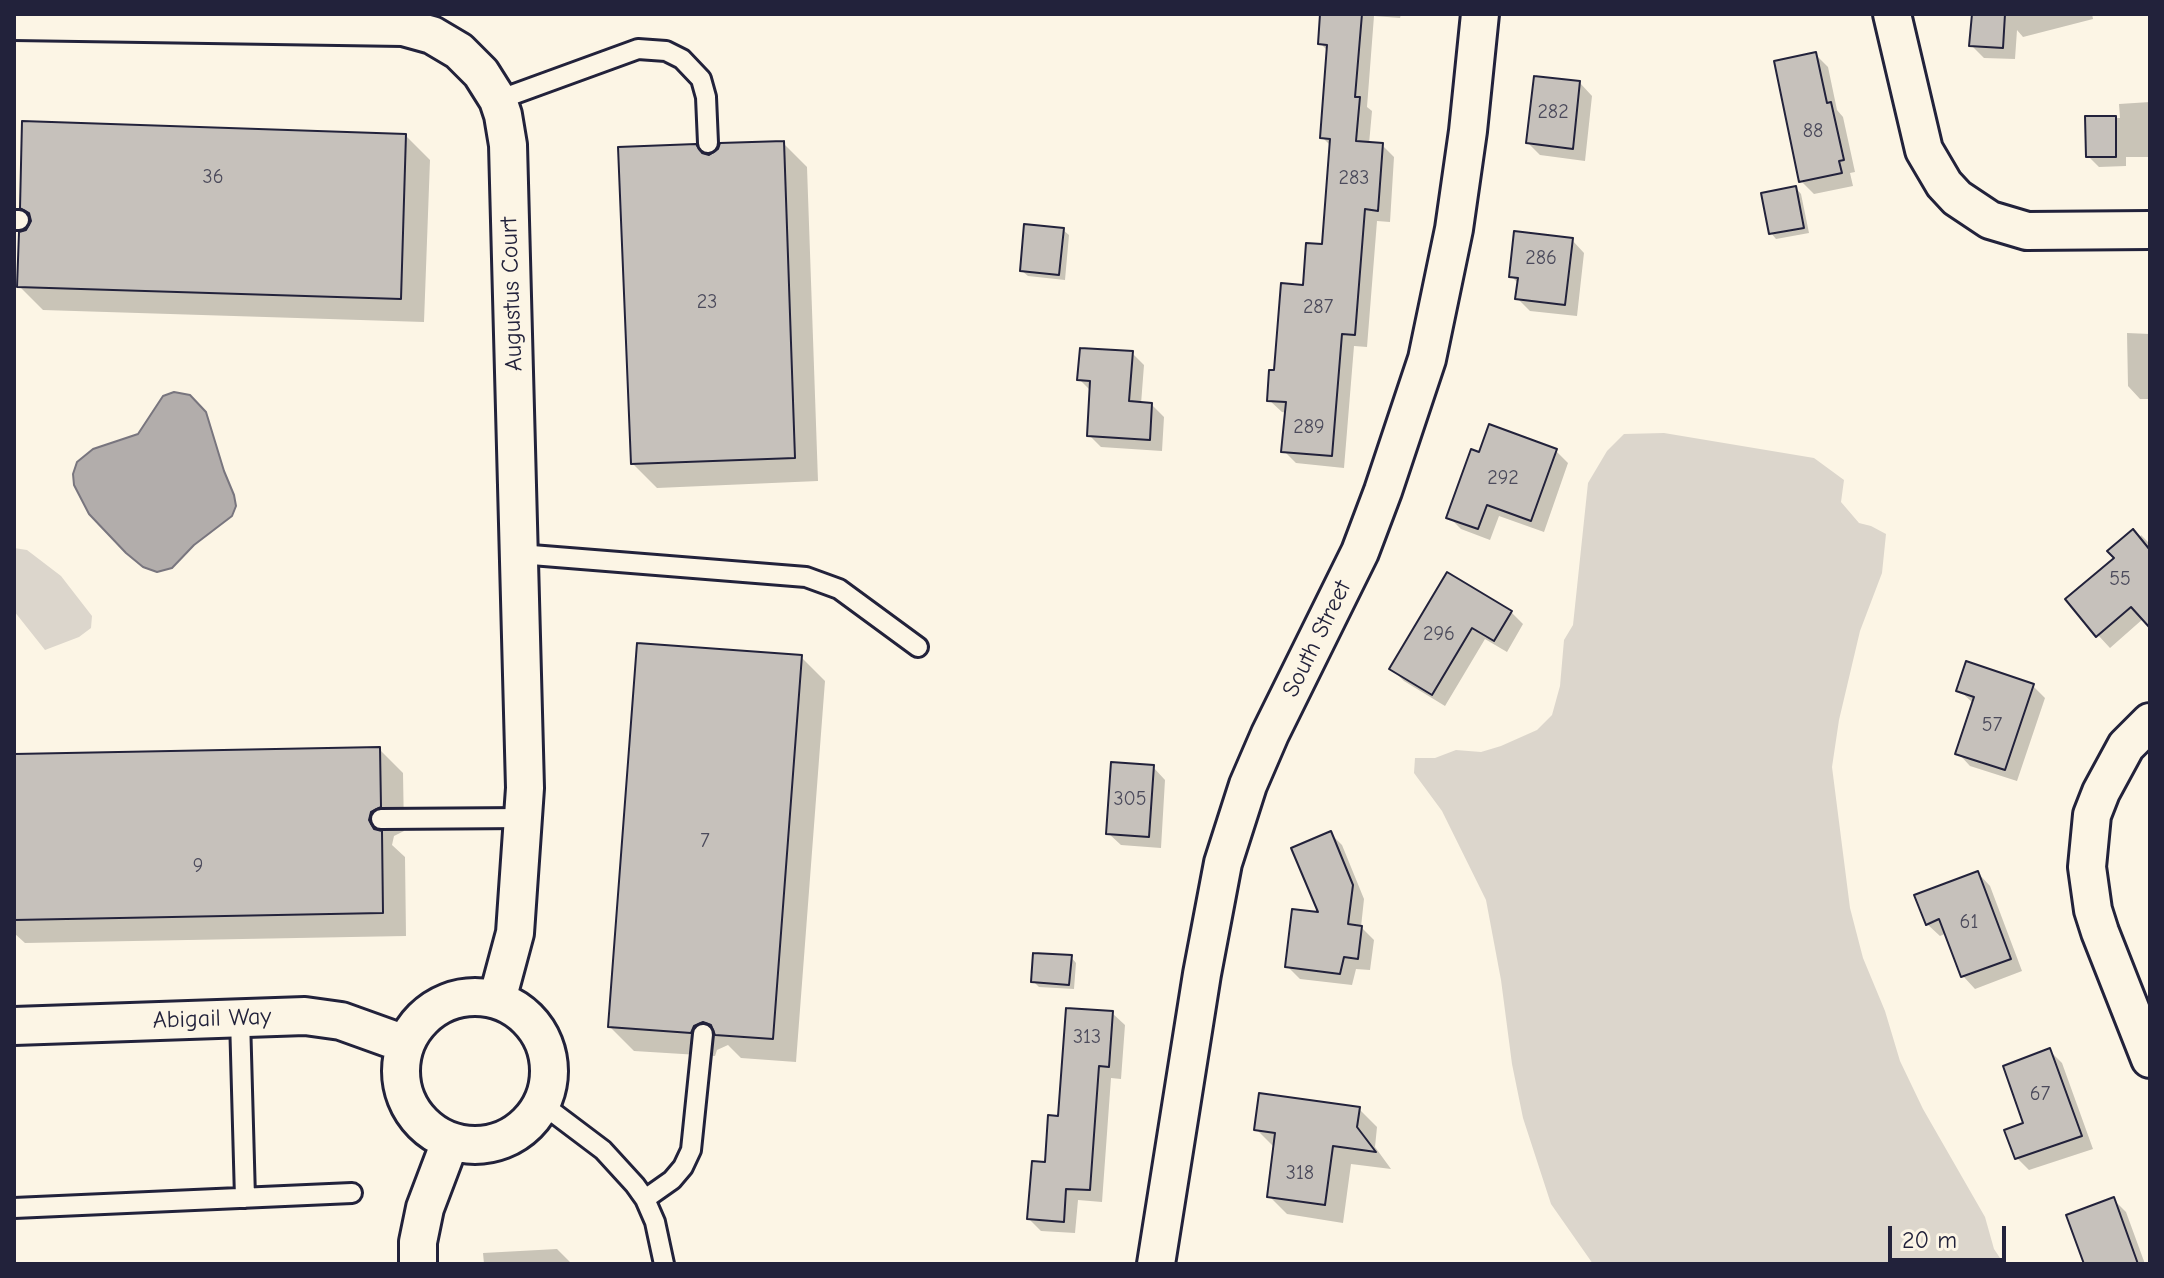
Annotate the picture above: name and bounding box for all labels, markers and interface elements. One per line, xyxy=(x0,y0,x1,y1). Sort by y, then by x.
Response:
house number: 282 xyxy=(1537,100,1569,124)
house number: 88 xyxy=(1803,119,1823,143)
house number: 36 xyxy=(203,165,223,189)
house number: 283 xyxy=(1339,166,1369,190)
street label: Augustus Court xyxy=(495,216,529,372)
house number: 286 xyxy=(1525,246,1557,270)
house number: 23 xyxy=(697,290,717,314)
house number: 287 xyxy=(1303,295,1333,319)
house number: 289 xyxy=(1293,415,1325,439)
house number: 292 xyxy=(1487,466,1519,490)
house number: 55 xyxy=(2109,567,2131,591)
street label: South Street xyxy=(1276,576,1358,702)
house number: 296 xyxy=(1423,622,1455,646)
house number: 57 xyxy=(1982,713,2002,737)
house number: 305 xyxy=(1113,787,1147,811)
house number: 7 xyxy=(700,829,710,853)
house number: 9 xyxy=(193,854,203,878)
house number: 61 xyxy=(1960,910,1978,934)
street label: Abigail Way xyxy=(152,1003,272,1035)
house number: 313 xyxy=(1073,1025,1101,1049)
house number: 67 xyxy=(2030,1082,2050,1106)
house number: 318 xyxy=(1286,1161,1314,1185)
scale bar xyxy=(1892,1210,2010,1260)
text: 20 m xyxy=(1902,1226,1957,1254)

